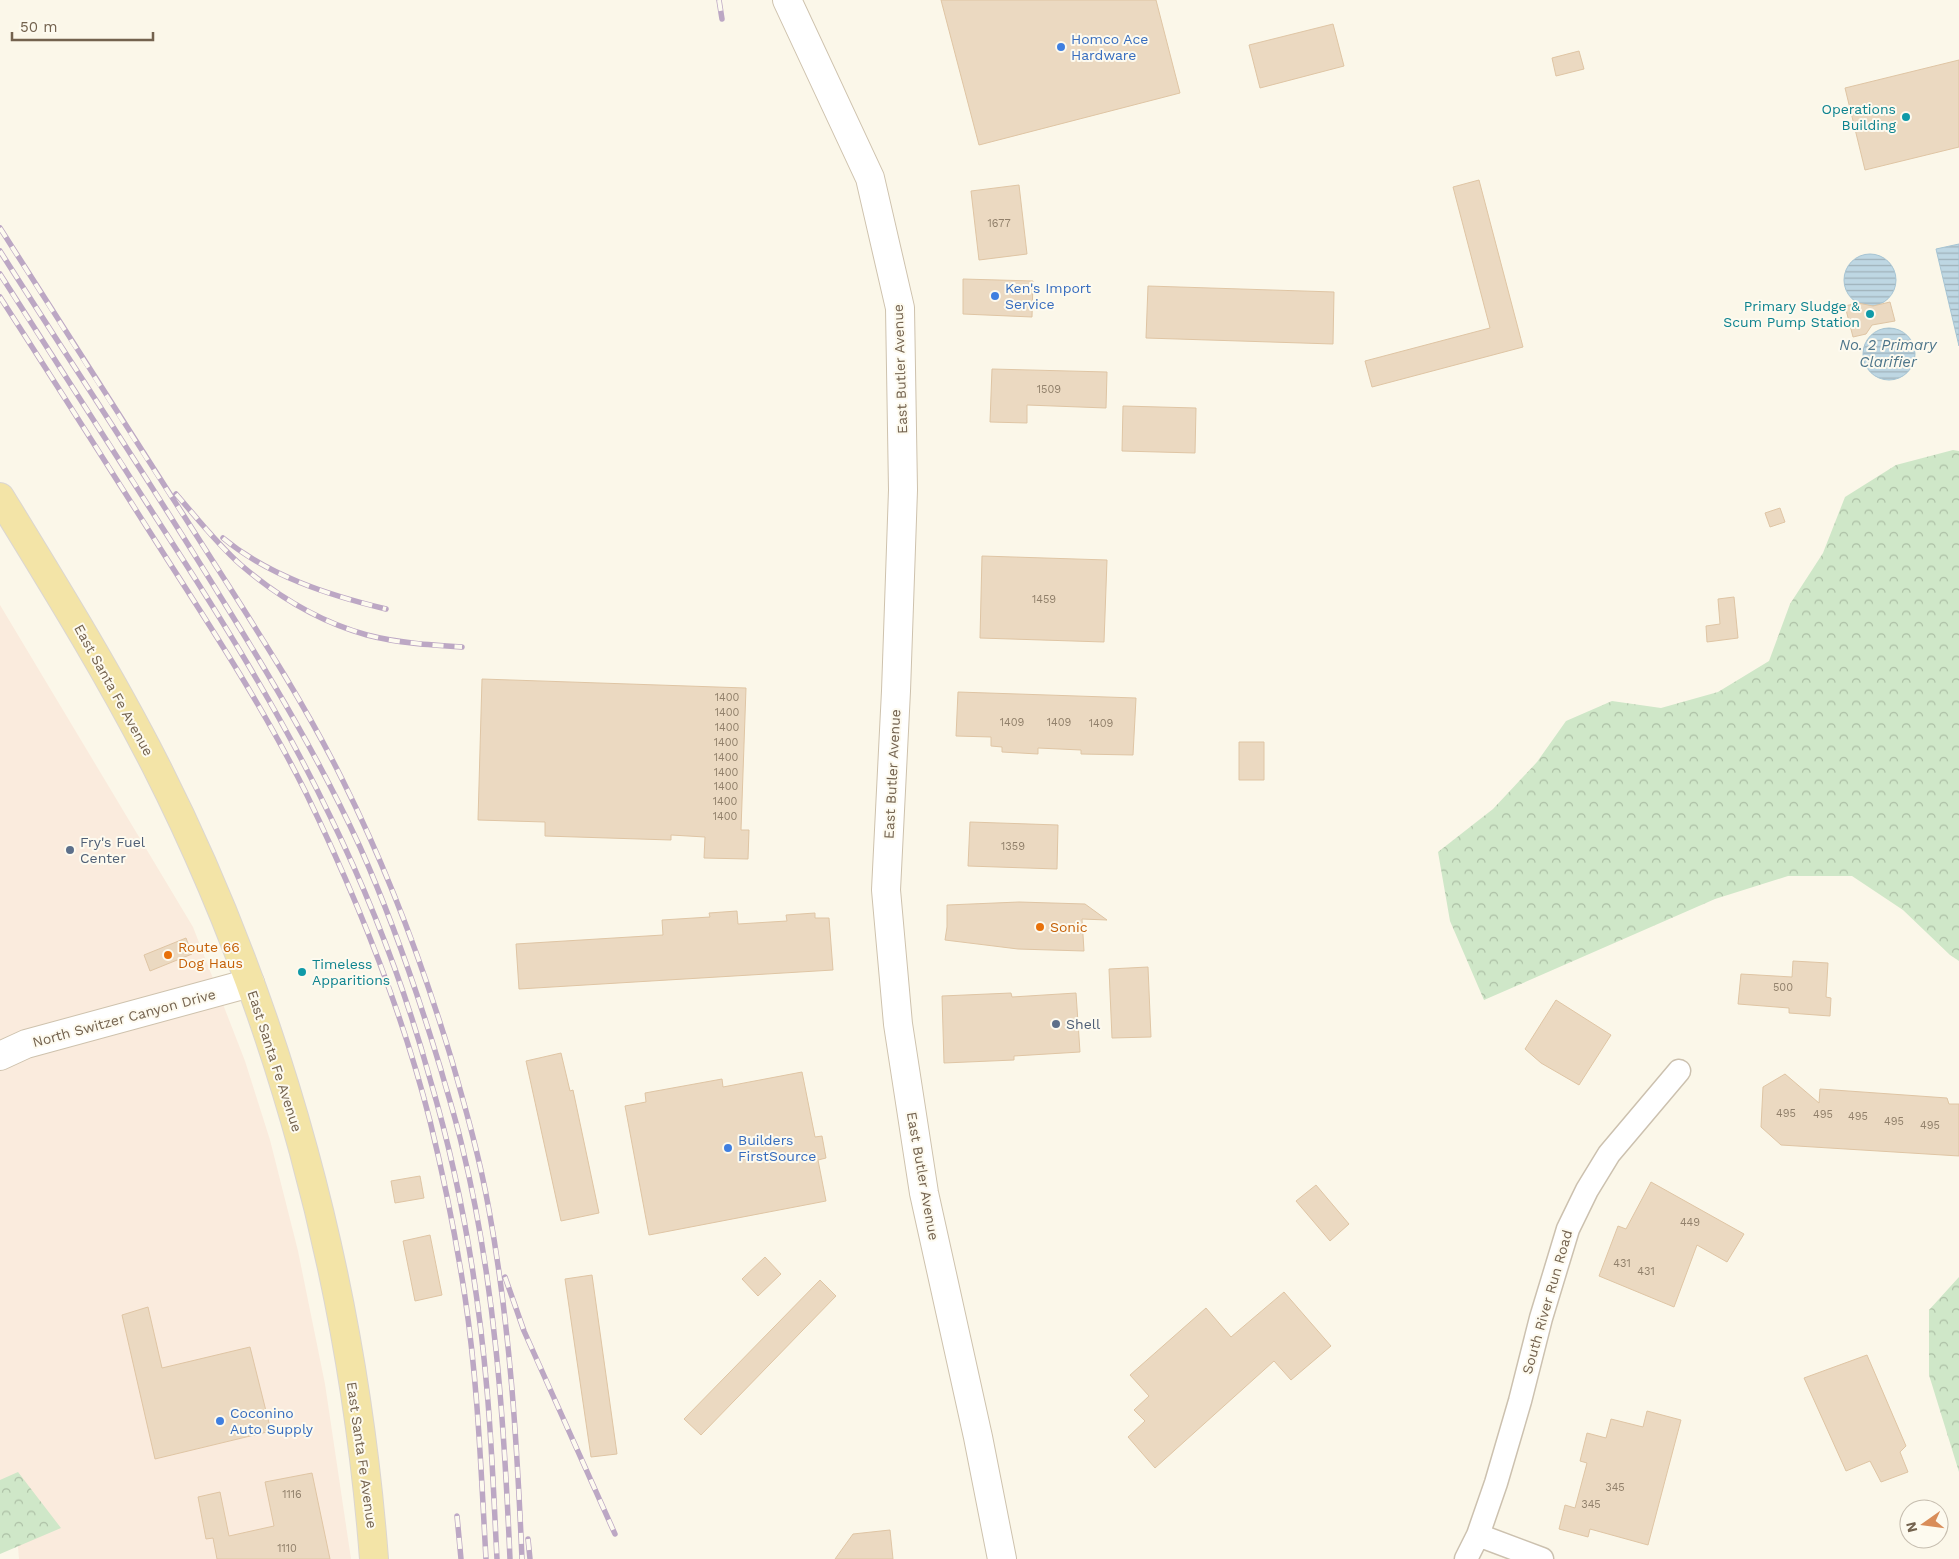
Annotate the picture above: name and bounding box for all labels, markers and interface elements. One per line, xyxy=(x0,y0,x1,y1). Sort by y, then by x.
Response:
scale bar xyxy=(12,10,154,42)
text: 50 m xyxy=(20,18,57,36)
place label: Homco Ace Hardware xyxy=(1071,31,1148,63)
marker: Homco Ace Hardware xyxy=(1055,41,1067,53)
place label: Operations Building xyxy=(1822,101,1897,133)
marker: Operations Building xyxy=(1900,111,1912,123)
house number: 1677 xyxy=(987,217,1011,230)
place label: Ken's Import Service xyxy=(1005,280,1091,312)
marker: Ken's Import Service xyxy=(989,290,1001,302)
place label: Primary Sludge & Scum Pump Station xyxy=(1723,298,1860,330)
street label: East Butler Avenue xyxy=(890,304,910,434)
marker: Primary Sludge & Scum Pump Station xyxy=(1864,308,1876,320)
water label: No. 2 Primary Clarifier xyxy=(1839,336,1938,371)
house number: 1509 xyxy=(1037,383,1061,396)
house number: 1459 xyxy=(1032,593,1056,606)
street label: East Santa Fe Avenue xyxy=(71,621,157,759)
house number: 1400 xyxy=(715,691,740,704)
house number: 1400 xyxy=(715,706,740,719)
street label: East Butler Avenue xyxy=(881,709,903,839)
house number: 1409 xyxy=(1000,716,1025,729)
house number: 1409 xyxy=(1047,716,1072,729)
house number: 1409 xyxy=(1089,717,1114,730)
house number: 1400 xyxy=(715,721,740,734)
house number: 1400 xyxy=(714,736,739,749)
house number: 1400 xyxy=(714,751,739,764)
house number: 1400 xyxy=(714,766,739,779)
house number: 1400 xyxy=(714,780,739,793)
house number: 1400 xyxy=(713,795,738,808)
house number: 1400 xyxy=(713,810,738,823)
place label: Fry's Fuel Center xyxy=(80,834,146,866)
house number: 1359 xyxy=(1001,840,1025,853)
marker: Fry's Fuel Center xyxy=(64,844,76,856)
place label: Sonic xyxy=(1050,919,1088,935)
marker: Sonic xyxy=(1034,921,1046,933)
place label: Route 66 Dog Haus xyxy=(178,939,243,971)
marker: Route 66 Dog Haus xyxy=(162,949,174,961)
place label: Timeless Apparitions xyxy=(312,956,390,988)
marker: Timeless Apparitions xyxy=(296,966,308,978)
house number: 500 xyxy=(1773,981,1793,994)
street label: North Switzer Canyon Drive xyxy=(31,986,217,1050)
street label: East Santa Fe Avenue xyxy=(245,988,305,1134)
place label: Shell xyxy=(1066,1016,1101,1032)
marker: Shell xyxy=(1050,1018,1062,1030)
house number: 495 xyxy=(1776,1107,1796,1120)
house number: 495 xyxy=(1813,1108,1833,1121)
house number: 495 xyxy=(1848,1110,1868,1123)
street label: East Butler Avenue xyxy=(904,1111,942,1241)
house number: 495 xyxy=(1884,1115,1904,1128)
house number: 495 xyxy=(1920,1119,1940,1132)
place label: Builders FirstSource xyxy=(738,1132,816,1164)
marker: Builders FirstSource xyxy=(722,1142,734,1154)
house number: 449 xyxy=(1680,1216,1700,1229)
street label: South River Run Road xyxy=(1519,1228,1575,1376)
house number: 431 xyxy=(1613,1257,1631,1270)
house number: 431 xyxy=(1637,1265,1655,1278)
street label: East Santa Fe Avenue xyxy=(344,1381,380,1529)
place label: Coconino Auto Supply xyxy=(230,1405,314,1437)
marker: Coconino Auto Supply xyxy=(214,1415,226,1427)
house number: 345 xyxy=(1605,1481,1625,1494)
house number: 1116 xyxy=(282,1488,302,1501)
house number: 345 xyxy=(1581,1498,1601,1511)
north arrow xyxy=(1899,1499,1949,1549)
text: N xyxy=(1902,1520,1920,1534)
house number: 1110 xyxy=(277,1542,297,1555)

